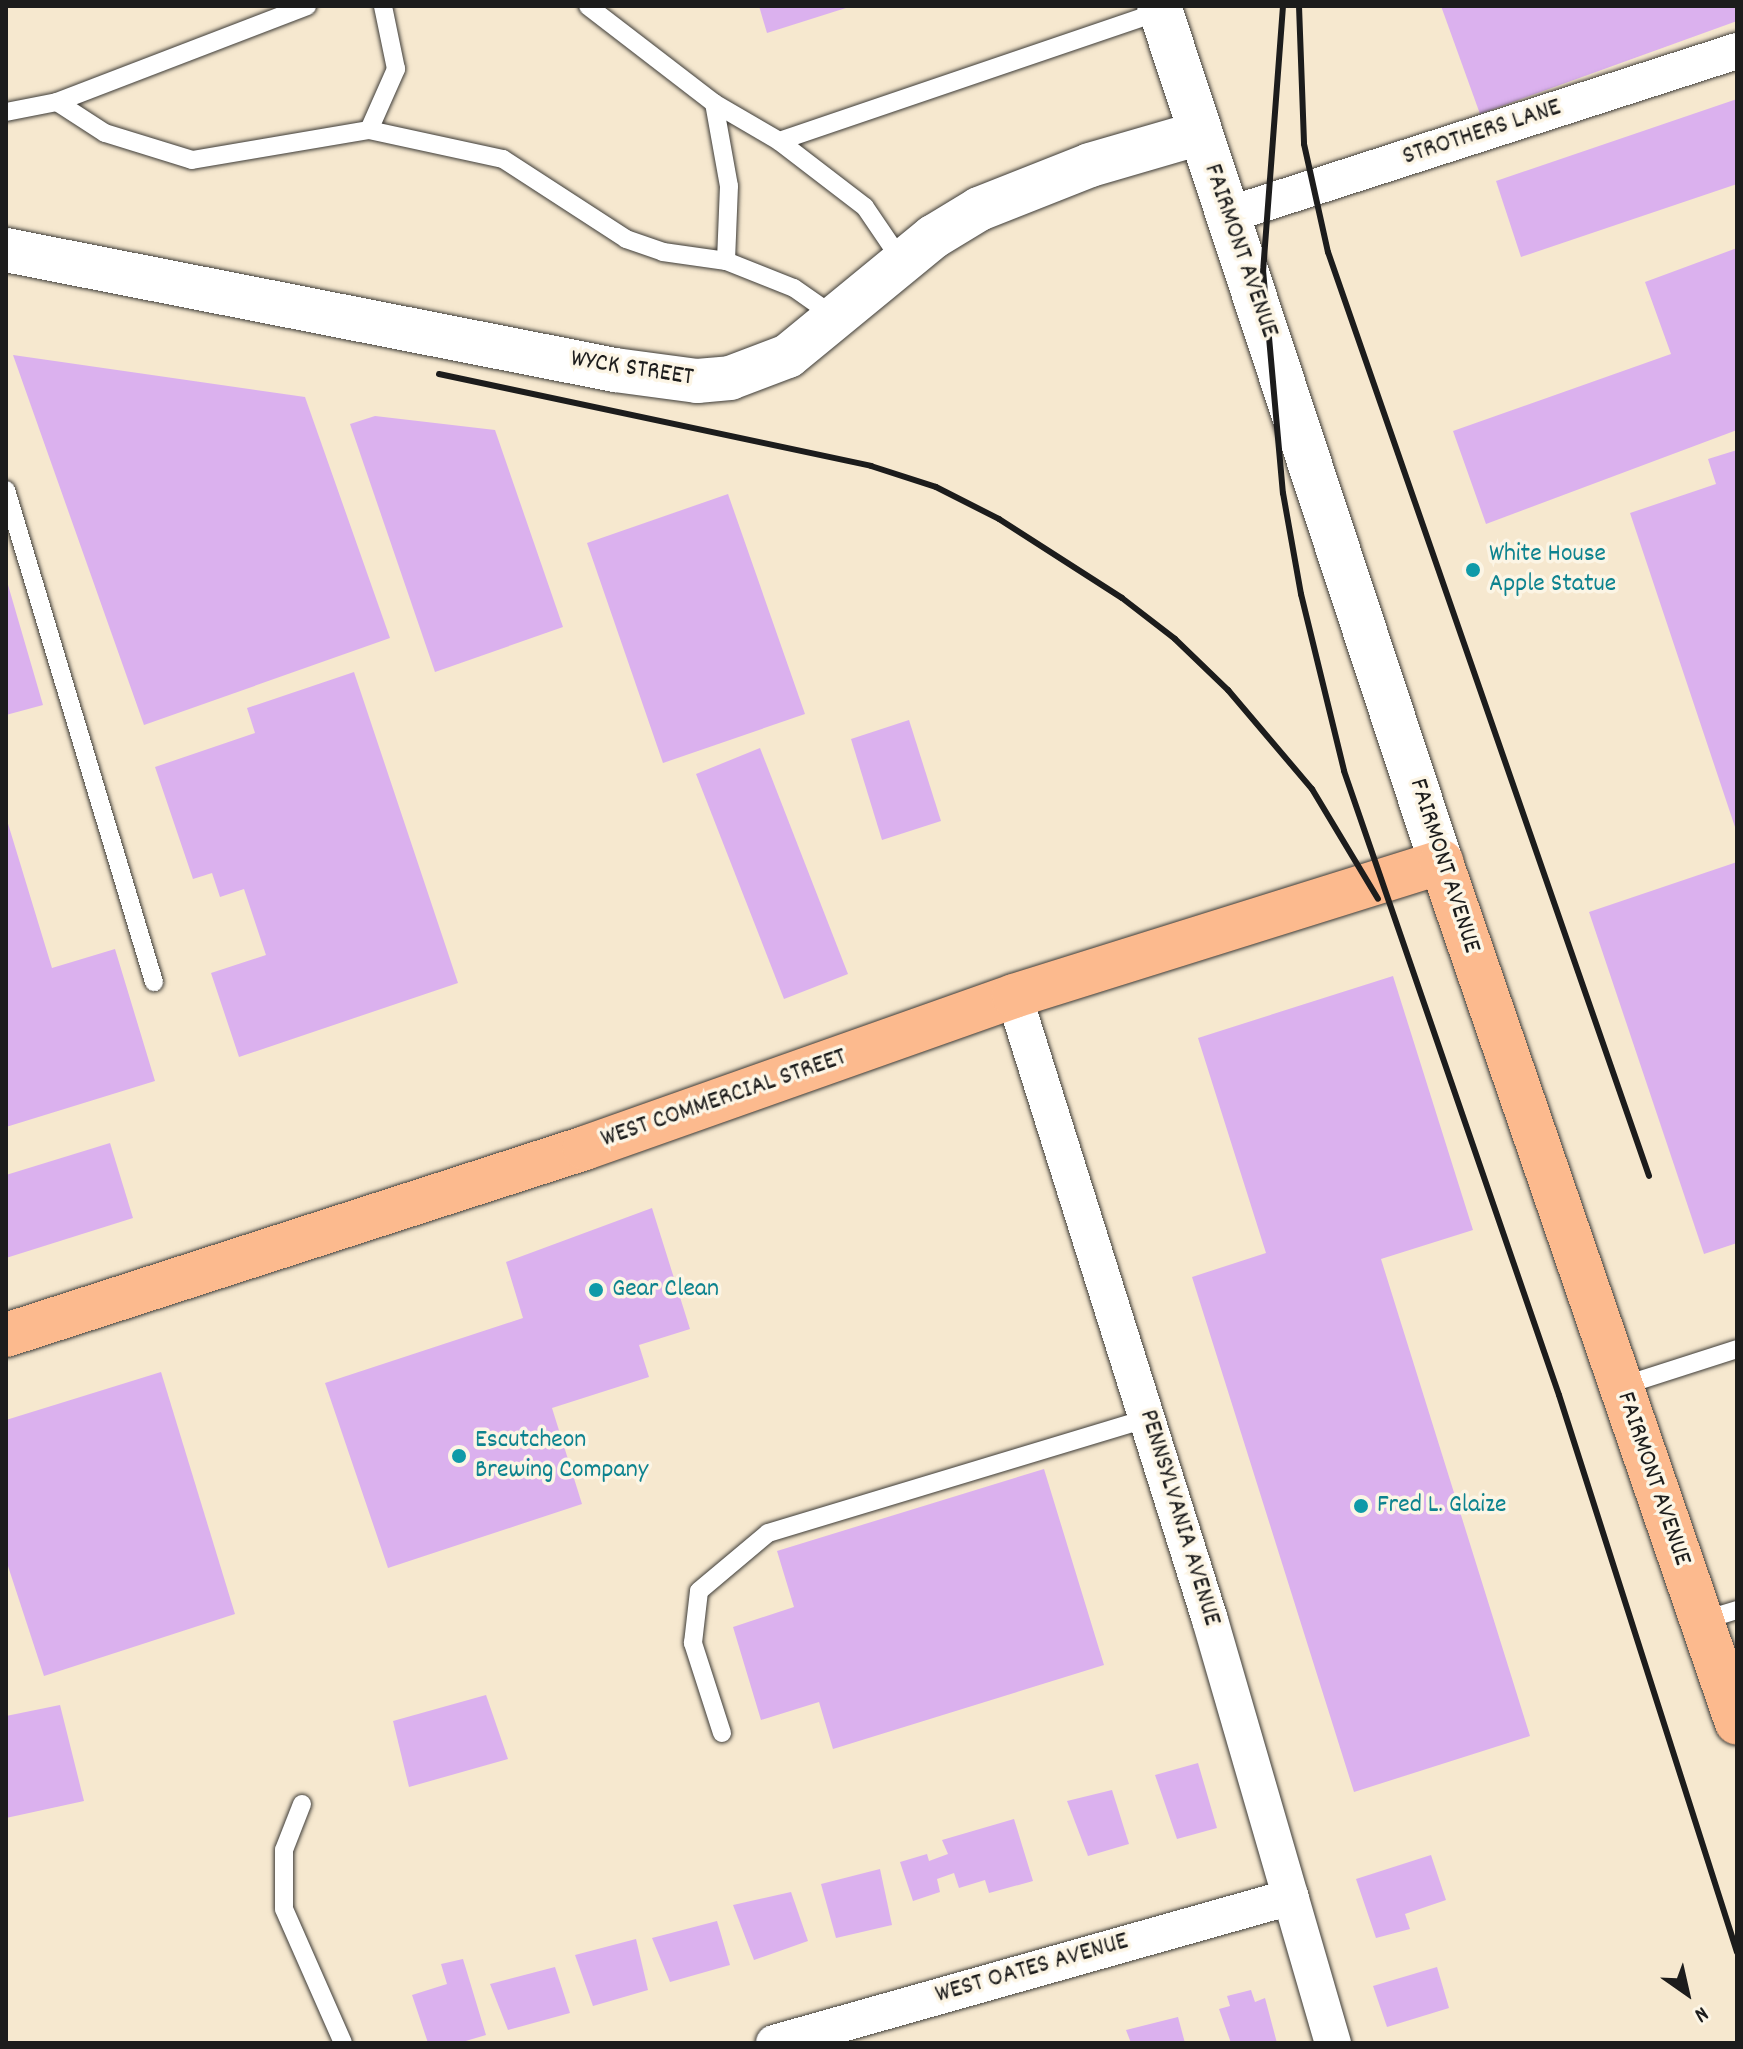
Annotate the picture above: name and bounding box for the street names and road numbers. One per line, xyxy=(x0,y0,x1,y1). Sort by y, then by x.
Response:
street label: STROTHERS LANE xyxy=(1399,93,1565,173)
street label: FAIRMONT AVENUE xyxy=(1196,160,1284,342)
street label: WYCK STREET xyxy=(568,344,696,394)
street label: FAIRMONT AVENUE xyxy=(1401,775,1487,957)
street label: WEST COMMERCIAL STREET xyxy=(597,1042,851,1156)
street label: FAIRMONT AVENUE xyxy=(1609,1388,1697,1570)
street label: PENNSYLVANIA AVENUE xyxy=(1131,1406,1227,1630)
street label: WEST OATES AVENUE xyxy=(932,1927,1132,2011)

